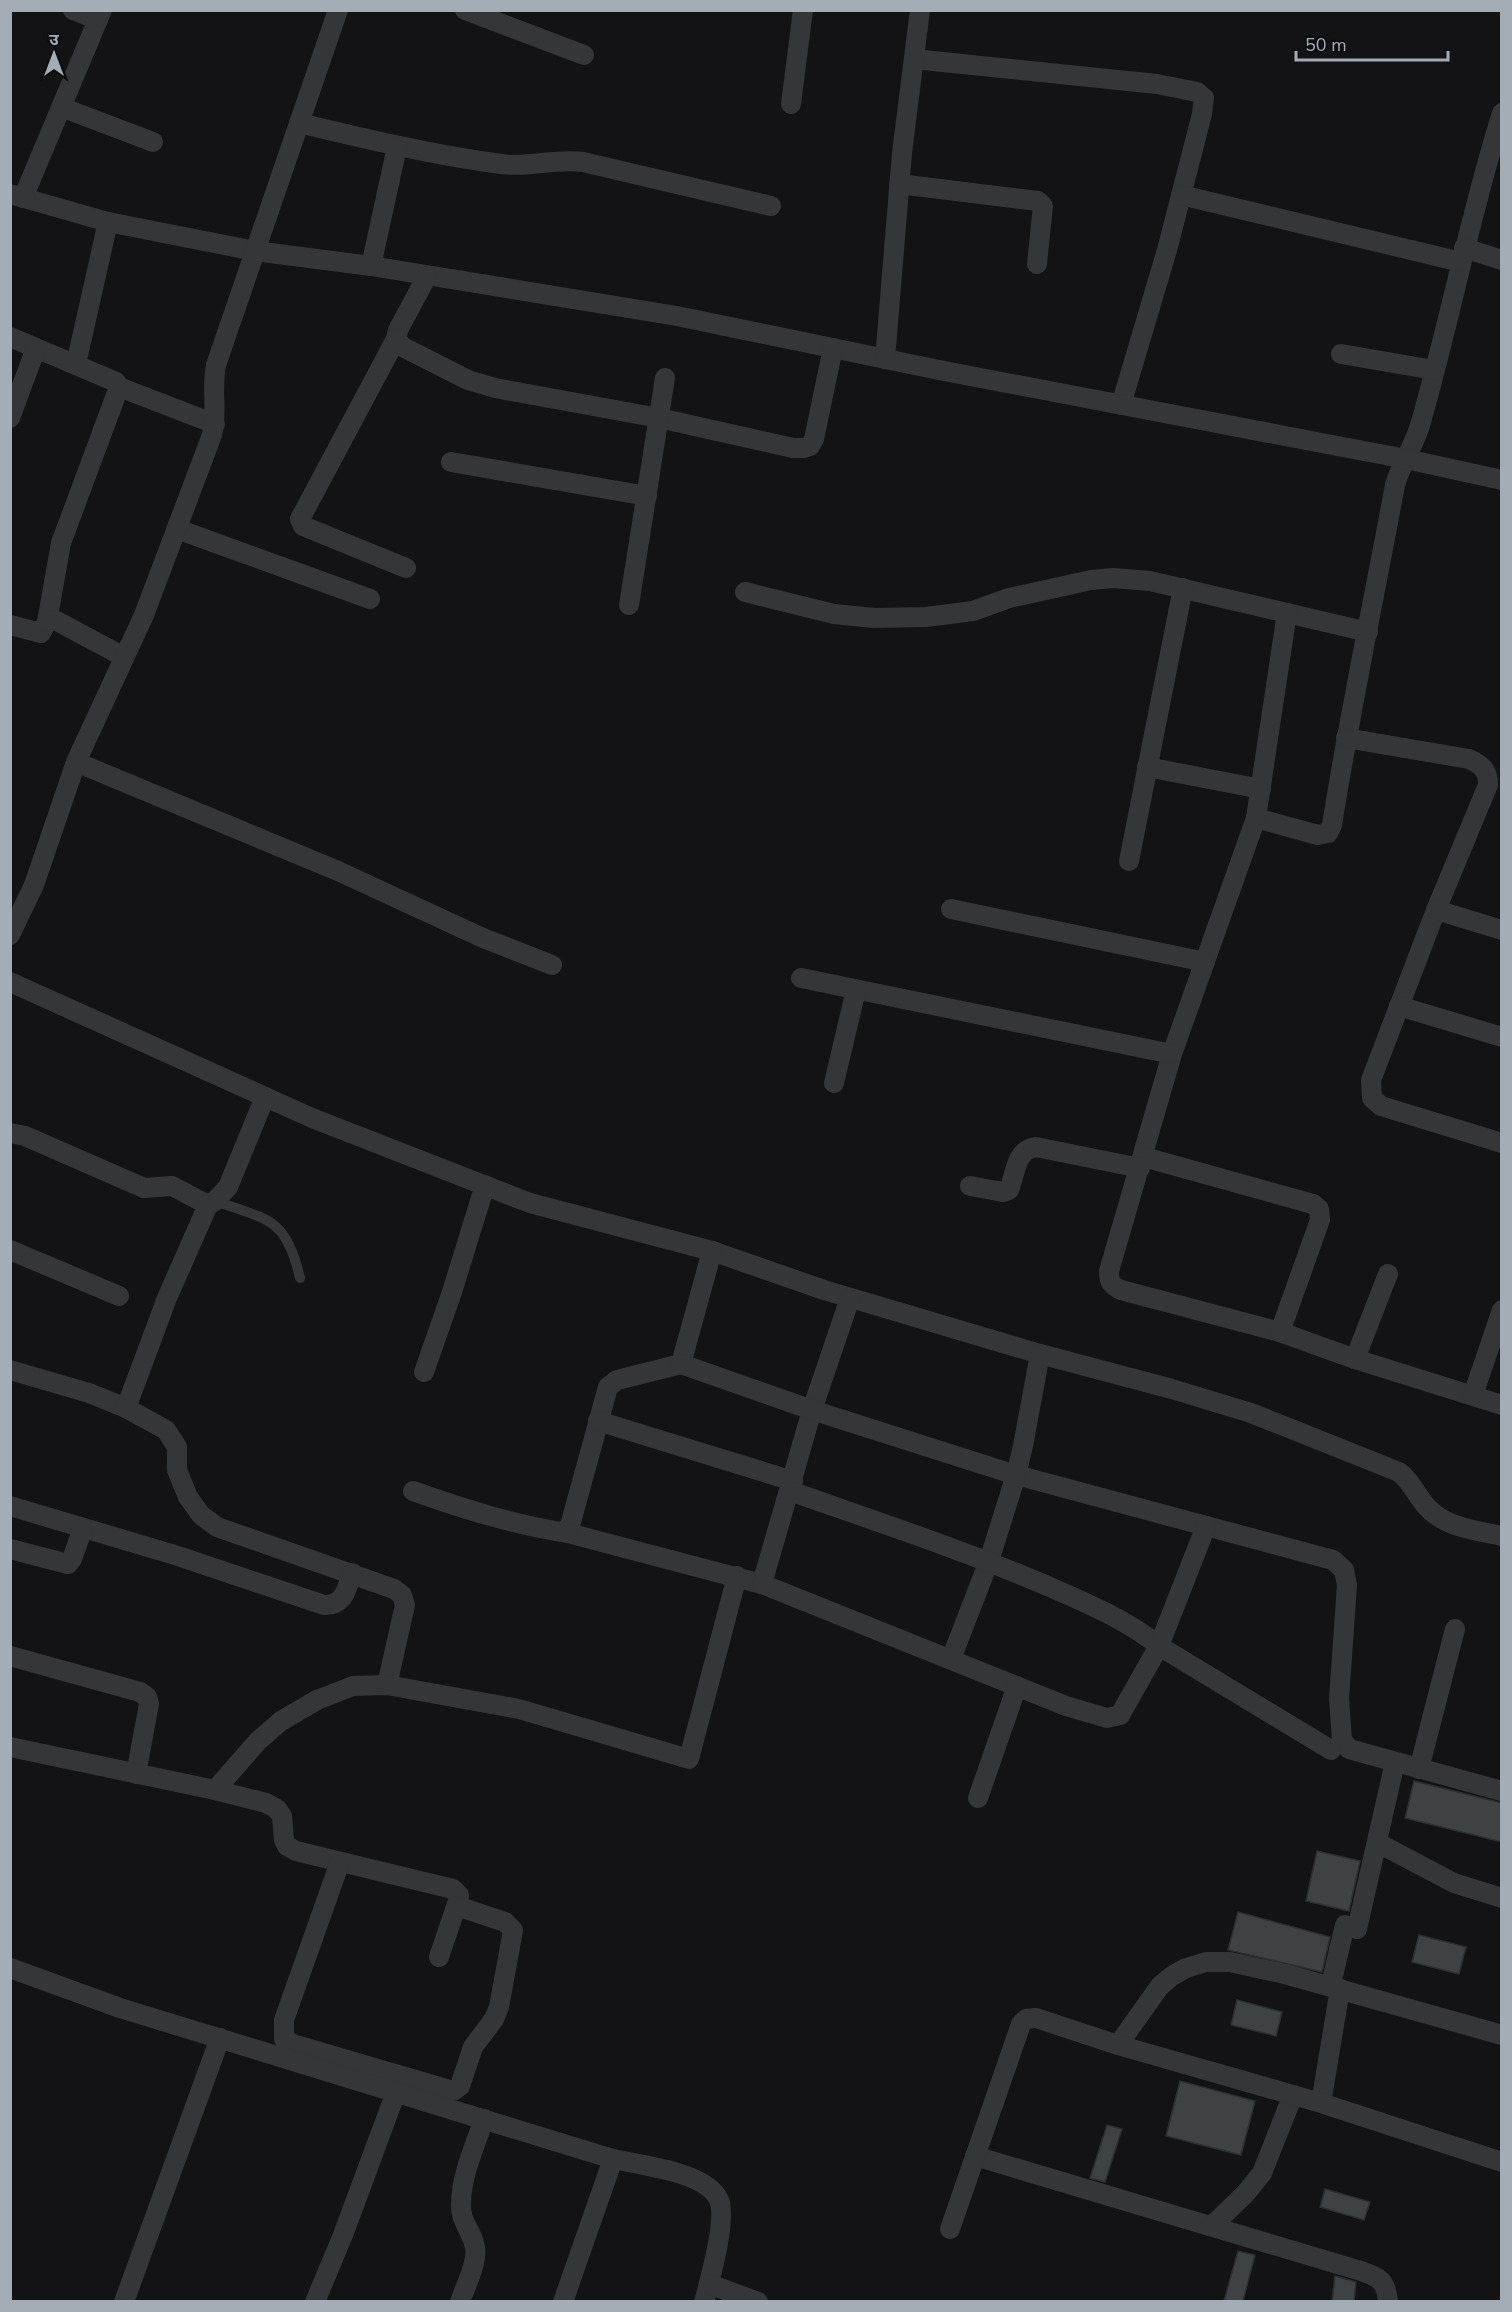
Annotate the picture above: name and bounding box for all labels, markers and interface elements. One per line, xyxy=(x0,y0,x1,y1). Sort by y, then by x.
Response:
north arrow xyxy=(24,24,84,84)
scale bar xyxy=(1296,24,1448,62)
text: उ xyxy=(49,29,59,51)
text: 50 m xyxy=(1305,33,1347,57)

